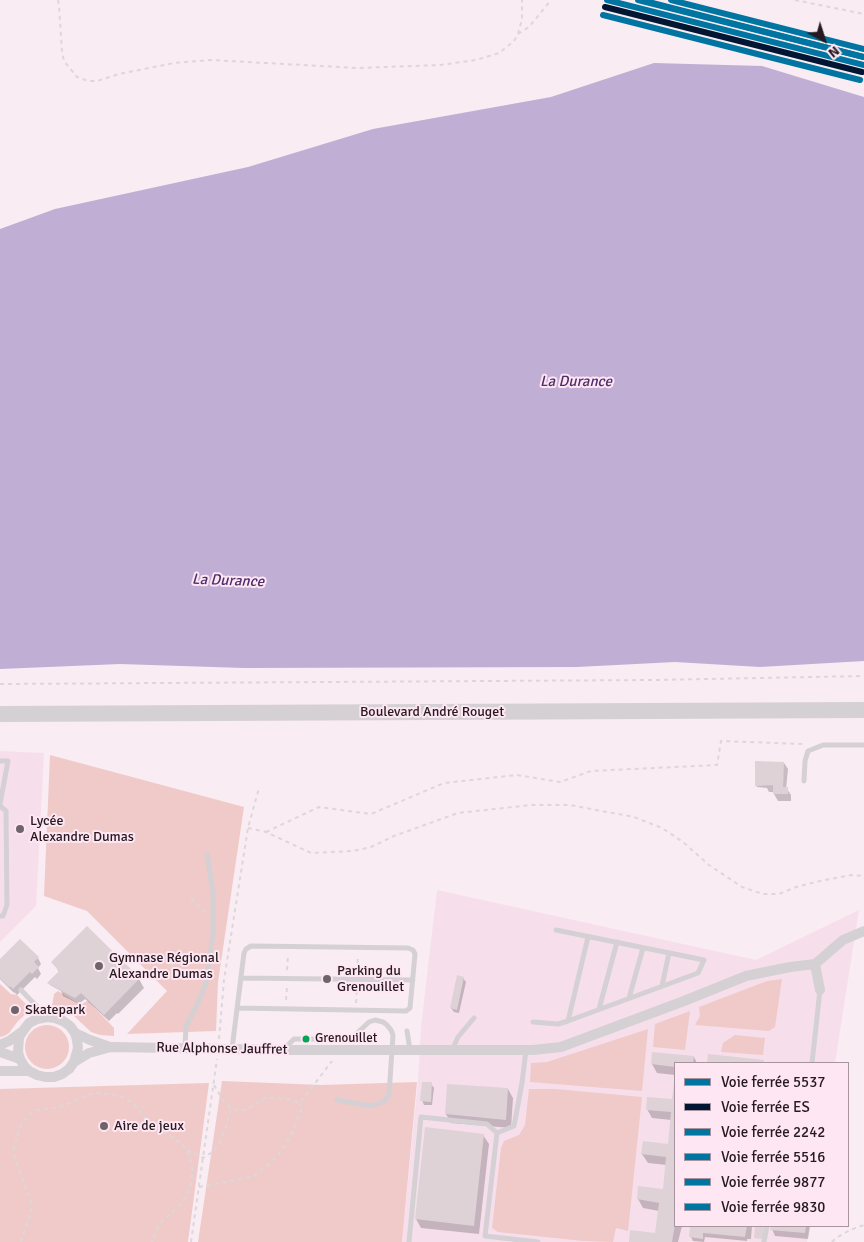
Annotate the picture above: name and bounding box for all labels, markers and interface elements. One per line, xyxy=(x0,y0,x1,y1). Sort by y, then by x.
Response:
north arrow xyxy=(799,15,849,65)
text: N xyxy=(825,42,843,62)
water label: La Durance xyxy=(540,373,612,391)
water label: La Durance xyxy=(192,571,264,591)
street label: Boulevard André Rouget xyxy=(360,704,504,720)
place label: Lycée Alexandre Dumas xyxy=(30,813,134,846)
marker: Lycée Alexandre Dumas xyxy=(14,823,26,835)
place label: Gymnase Régional Alexandre Dumas xyxy=(109,950,219,982)
marker: Gymnase Régional Alexandre Dumas xyxy=(93,960,105,972)
place label: Parking du Grenouillet xyxy=(337,963,404,996)
marker: Parking du Grenouillet xyxy=(321,973,333,985)
place label: Skatepark xyxy=(25,1002,85,1018)
marker: Skatepark xyxy=(9,1004,21,1016)
place label: Grenouillet xyxy=(315,1031,377,1047)
marker: Grenouillet xyxy=(301,1034,311,1044)
street label: Rue Alphonse Jauffret xyxy=(156,1039,288,1059)
legend xyxy=(674,1062,849,1227)
text: Voie ferrée 5537 xyxy=(721,1073,825,1091)
text: Voie ferrée ES xyxy=(721,1098,810,1116)
place label: Aire de jeux xyxy=(114,1118,184,1134)
marker: Aire de jeux xyxy=(98,1120,110,1132)
text: Voie ferrée 2242 xyxy=(721,1123,825,1141)
text: Voie ferrée 5516 xyxy=(721,1148,825,1166)
text: Voie ferrée 9877 xyxy=(721,1173,825,1191)
text: Voie ferrée 9830 xyxy=(721,1198,825,1216)

